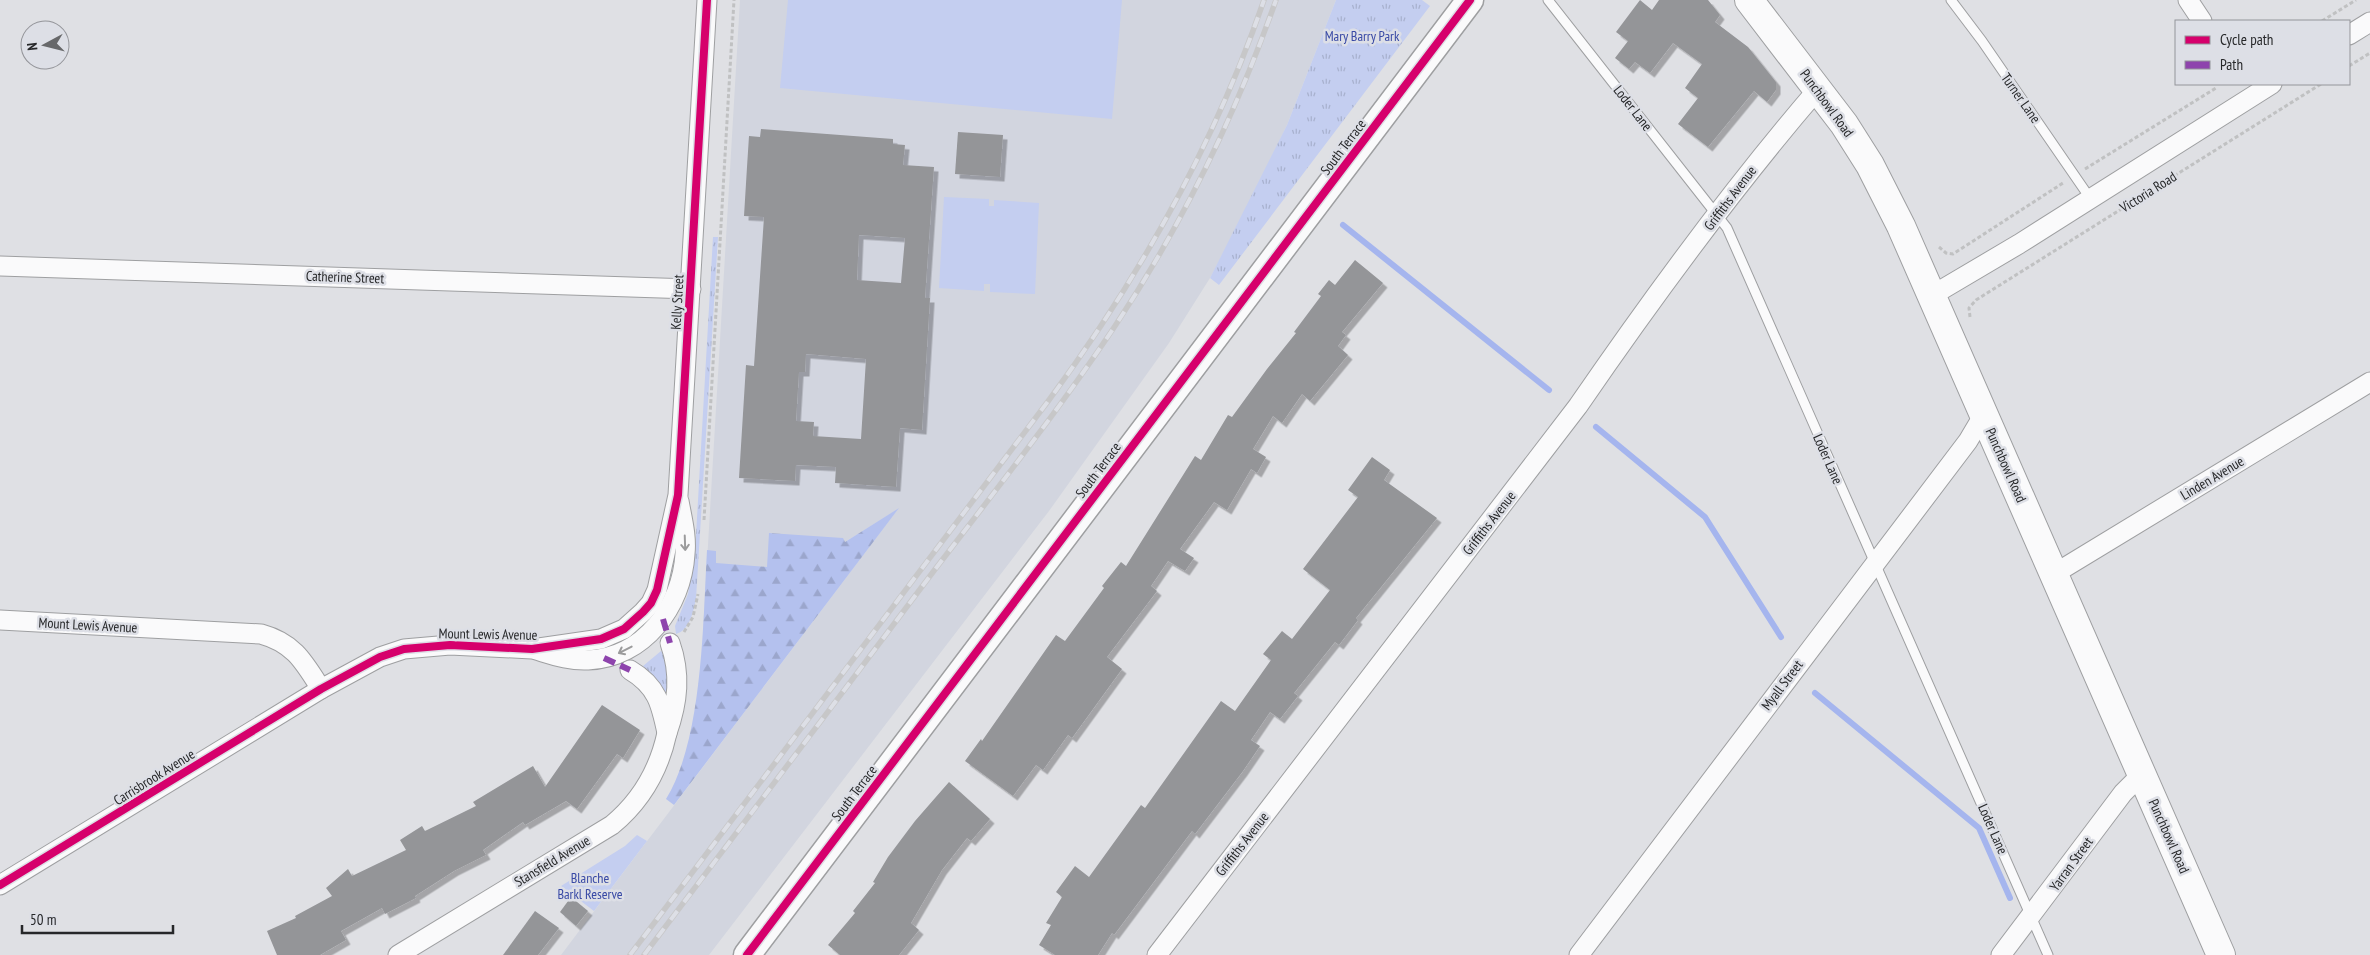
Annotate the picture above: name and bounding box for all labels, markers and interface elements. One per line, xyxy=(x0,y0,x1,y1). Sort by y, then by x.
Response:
north arrow xyxy=(20,20,70,70)
legend xyxy=(2175,20,2350,85)
park label: Mary Barry Park xyxy=(1325,27,1400,45)
text: Cycle path xyxy=(2220,30,2273,49)
text: N xyxy=(23,42,41,51)
text: Path xyxy=(2220,55,2243,74)
street label: Punchbowl Road xyxy=(1796,65,1858,141)
street label: Turner Lane xyxy=(1997,70,2045,127)
street label: Loder Lane xyxy=(1610,82,1657,135)
street label: South Terrace xyxy=(1316,115,1370,178)
street label: Griffiths Avenue xyxy=(1700,162,1760,234)
street label: Victoria Road xyxy=(2115,168,2180,217)
street label: Catherine Street xyxy=(306,267,385,287)
street label: Kelly Street xyxy=(667,274,687,330)
street label: Punchbowl Road xyxy=(1982,425,2030,505)
street label: Loder Lane xyxy=(1809,431,1847,487)
street label: South Terrace xyxy=(1071,438,1125,501)
street label: Linden Avenue xyxy=(2177,452,2247,504)
street label: Griffiths Avenue xyxy=(1458,487,1520,559)
one-way arrow xyxy=(680,534,690,551)
street label: Mount Lewis Avenue xyxy=(38,613,138,637)
street label: Mount Lewis Avenue xyxy=(438,624,538,644)
one-way arrow xyxy=(618,645,633,655)
street label: Myall Street xyxy=(1757,656,1807,714)
street label: Carrisbrook Avenue xyxy=(110,745,198,809)
street label: South Terrace xyxy=(827,761,881,824)
street label: Punchbowl Road xyxy=(2145,796,2193,876)
street label: Loder Lane xyxy=(1974,801,2012,857)
street label: Griffiths Avenue xyxy=(1211,808,1273,880)
street label: Stansfield Avenue xyxy=(511,831,593,891)
street label: Yarran Street xyxy=(2045,833,2097,895)
park label: Blanche Barkl Reserve xyxy=(557,869,623,903)
scale bar xyxy=(22,902,174,934)
text: 50 m xyxy=(30,910,56,929)

